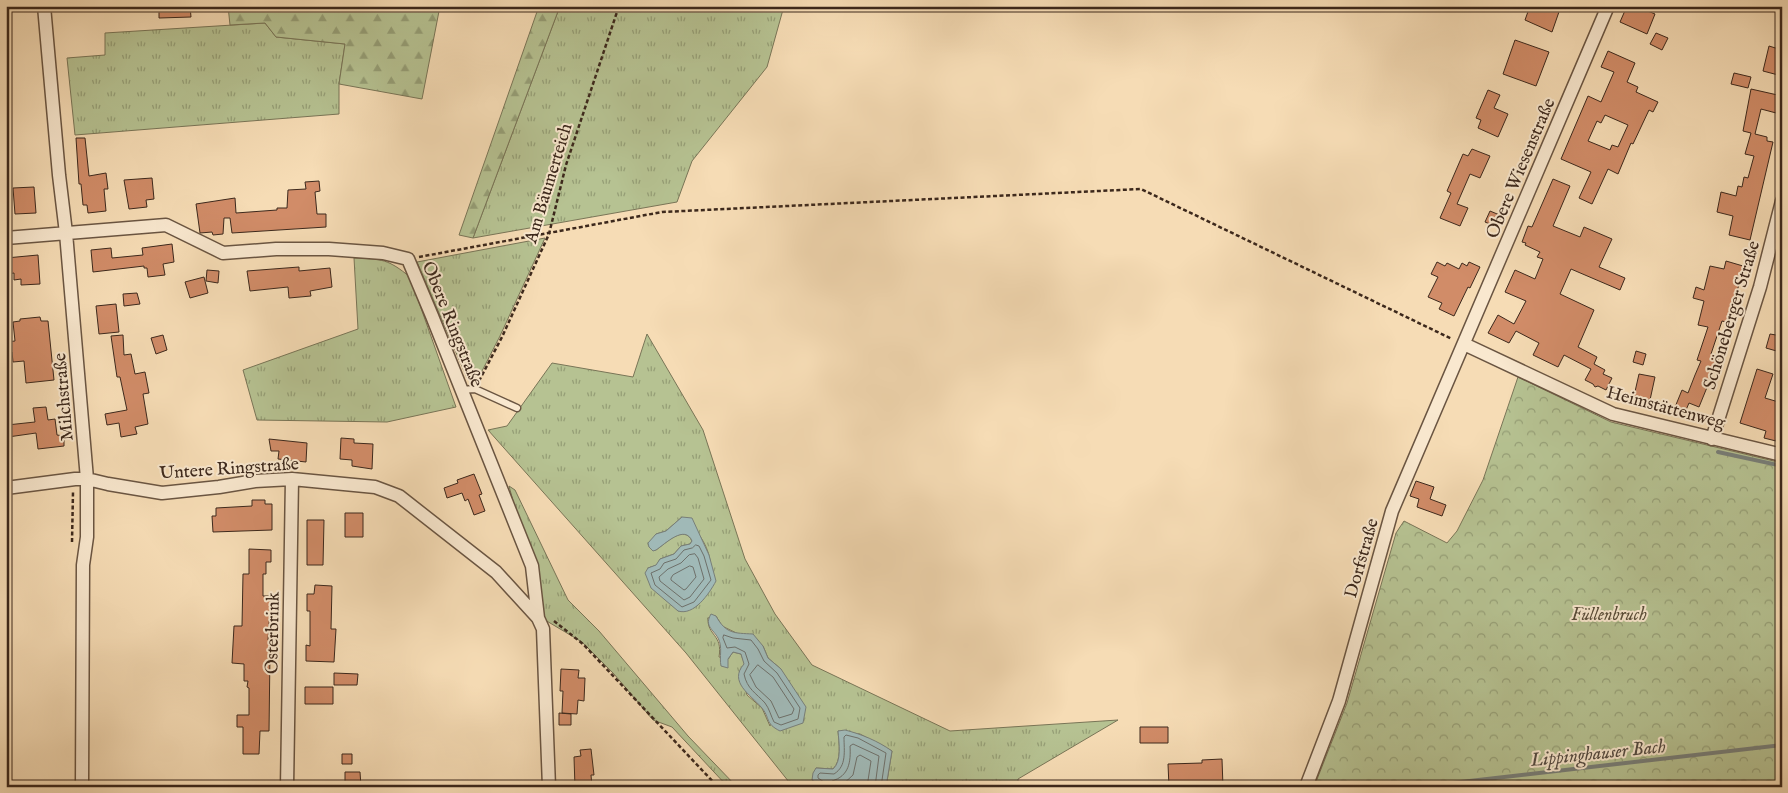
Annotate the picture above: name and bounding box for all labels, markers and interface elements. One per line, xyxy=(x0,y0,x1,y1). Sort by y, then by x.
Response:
street label: Obere Wiesenstraße xyxy=(1481,95,1561,242)
street label: Am Bäumerteich xyxy=(520,120,579,247)
street label: Schöneberger Straße xyxy=(1699,238,1766,393)
street label: Obere Ringstraße xyxy=(416,258,487,391)
street label: Milchstraße xyxy=(49,352,80,442)
street label: Heimstättenweg xyxy=(1604,382,1728,435)
street label: Untere Ringstraße xyxy=(159,453,300,486)
street label: Dorfstraße xyxy=(1340,516,1385,601)
street label: Osterbrink xyxy=(261,591,286,674)
park label: Füllenbruch xyxy=(1571,604,1647,627)
water label: Lippinghauser Bach xyxy=(1528,735,1667,773)

